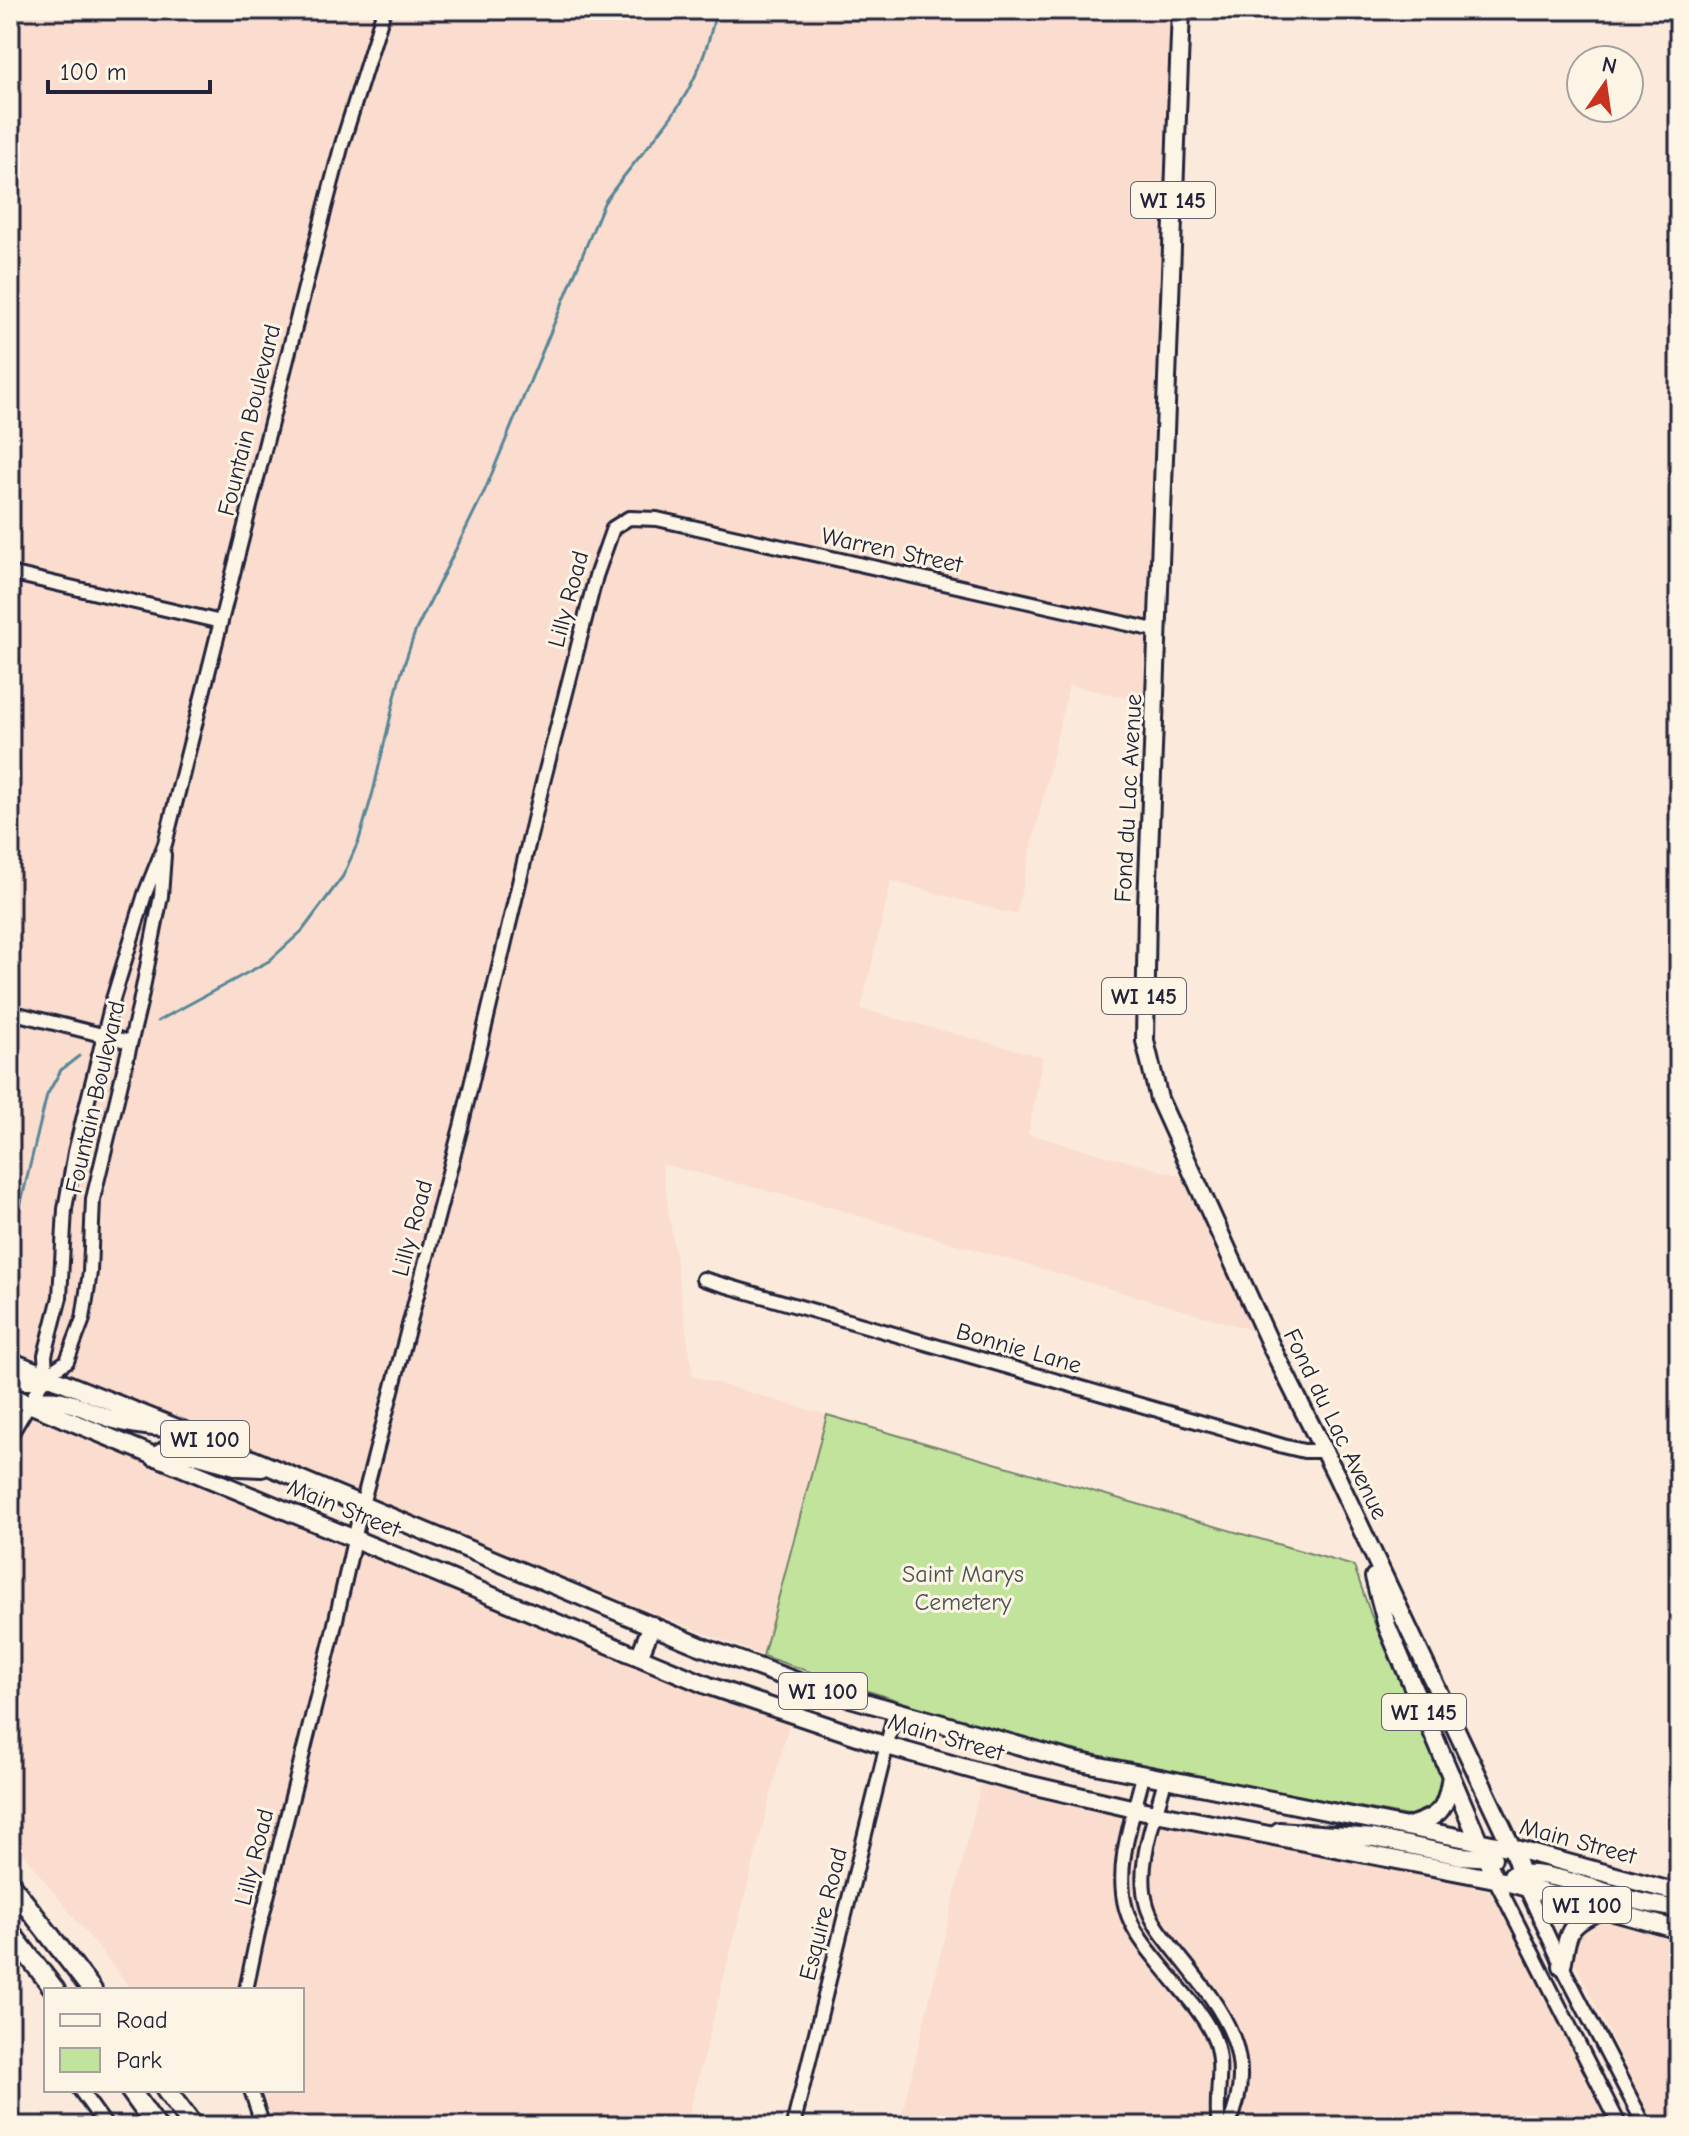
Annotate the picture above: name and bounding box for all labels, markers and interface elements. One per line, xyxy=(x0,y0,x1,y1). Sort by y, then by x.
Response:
scale bar xyxy=(48,44,210,94)
north arrow xyxy=(1565,44,1645,124)
text: N xyxy=(1599,51,1619,80)
text: 100 m xyxy=(60,58,127,86)
road number: WI 145 xyxy=(1131,182,1215,218)
street label: Fountain Boulevard xyxy=(212,321,286,519)
street label: Warren Street xyxy=(819,521,966,579)
street label: Lilly Road xyxy=(542,548,594,650)
street label: Fond du Lac Avenue xyxy=(1109,693,1147,903)
road number: WI 145 xyxy=(1102,978,1186,1014)
street label: Fountain Boulevard xyxy=(59,998,131,1196)
street label: Lilly Road xyxy=(386,1177,438,1279)
street label: Bonnie Lane xyxy=(953,1317,1085,1379)
street label: Fond du Lac Avenue xyxy=(1278,1324,1394,1524)
road number: WI 100 xyxy=(161,1421,249,1457)
street label: Main Street xyxy=(283,1473,406,1544)
park label: Saint Marys Cemetery xyxy=(902,1560,1024,1616)
road number: WI 100 xyxy=(779,1673,867,1709)
road number: WI 145 xyxy=(1382,1694,1466,1730)
street label: Main Street xyxy=(885,1707,1008,1767)
street label: Lilly Road xyxy=(228,1806,280,1908)
street label: Main Street xyxy=(1517,1812,1640,1870)
street label: Esquire Road xyxy=(793,1845,853,1983)
road number: WI 100 xyxy=(1543,1887,1631,1923)
legend xyxy=(44,1988,304,2092)
text: Road xyxy=(116,2006,168,2034)
text: Park xyxy=(116,2046,162,2074)

